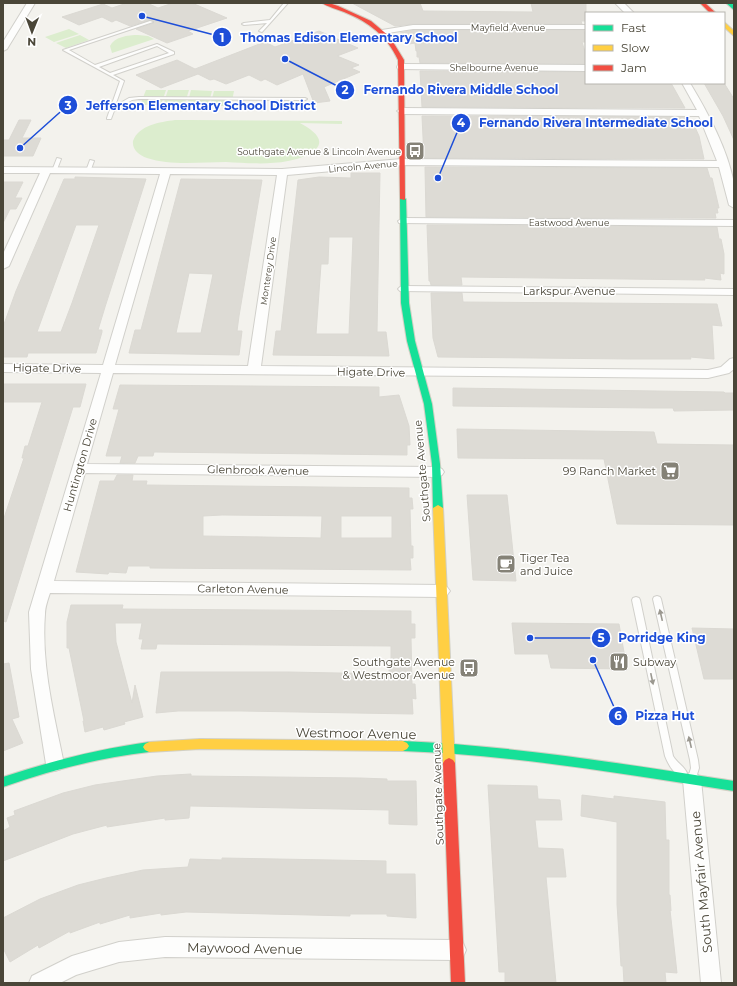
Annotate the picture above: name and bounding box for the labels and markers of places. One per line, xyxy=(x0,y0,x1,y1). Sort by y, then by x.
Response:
callout: Thomas Edison Elementary School xyxy=(212,25,466,49)
callout: Fernando Rivera Middle School xyxy=(335,78,566,102)
callout: Jefferson Elementary School District xyxy=(58,93,324,117)
callout: Fernando Rivera Intermediate School xyxy=(451,111,721,135)
bus stop icon: Southgate Avenue & Lincoln Avenue xyxy=(404,140,426,162)
place label: Southgate Avenue & Lincoln Avenue xyxy=(237,146,402,157)
supermarket icon: 99 Ranch Market xyxy=(659,460,681,482)
place label: 99 Ranch Market xyxy=(563,464,657,478)
place label: Tiger Tea and Juice xyxy=(520,551,573,578)
cafe icon: Tiger Tea and Juice xyxy=(495,553,517,575)
callout: Porridge King xyxy=(591,626,714,650)
restaurant icon: Subway xyxy=(608,651,630,673)
place label: Southgate Avenue & Westmoor Avenue xyxy=(342,655,455,682)
place label: Subway xyxy=(633,655,676,669)
bus stop icon: Southgate Avenue & Westmoor Avenue xyxy=(458,657,480,679)
callout: Pizza Hut xyxy=(608,704,703,728)

